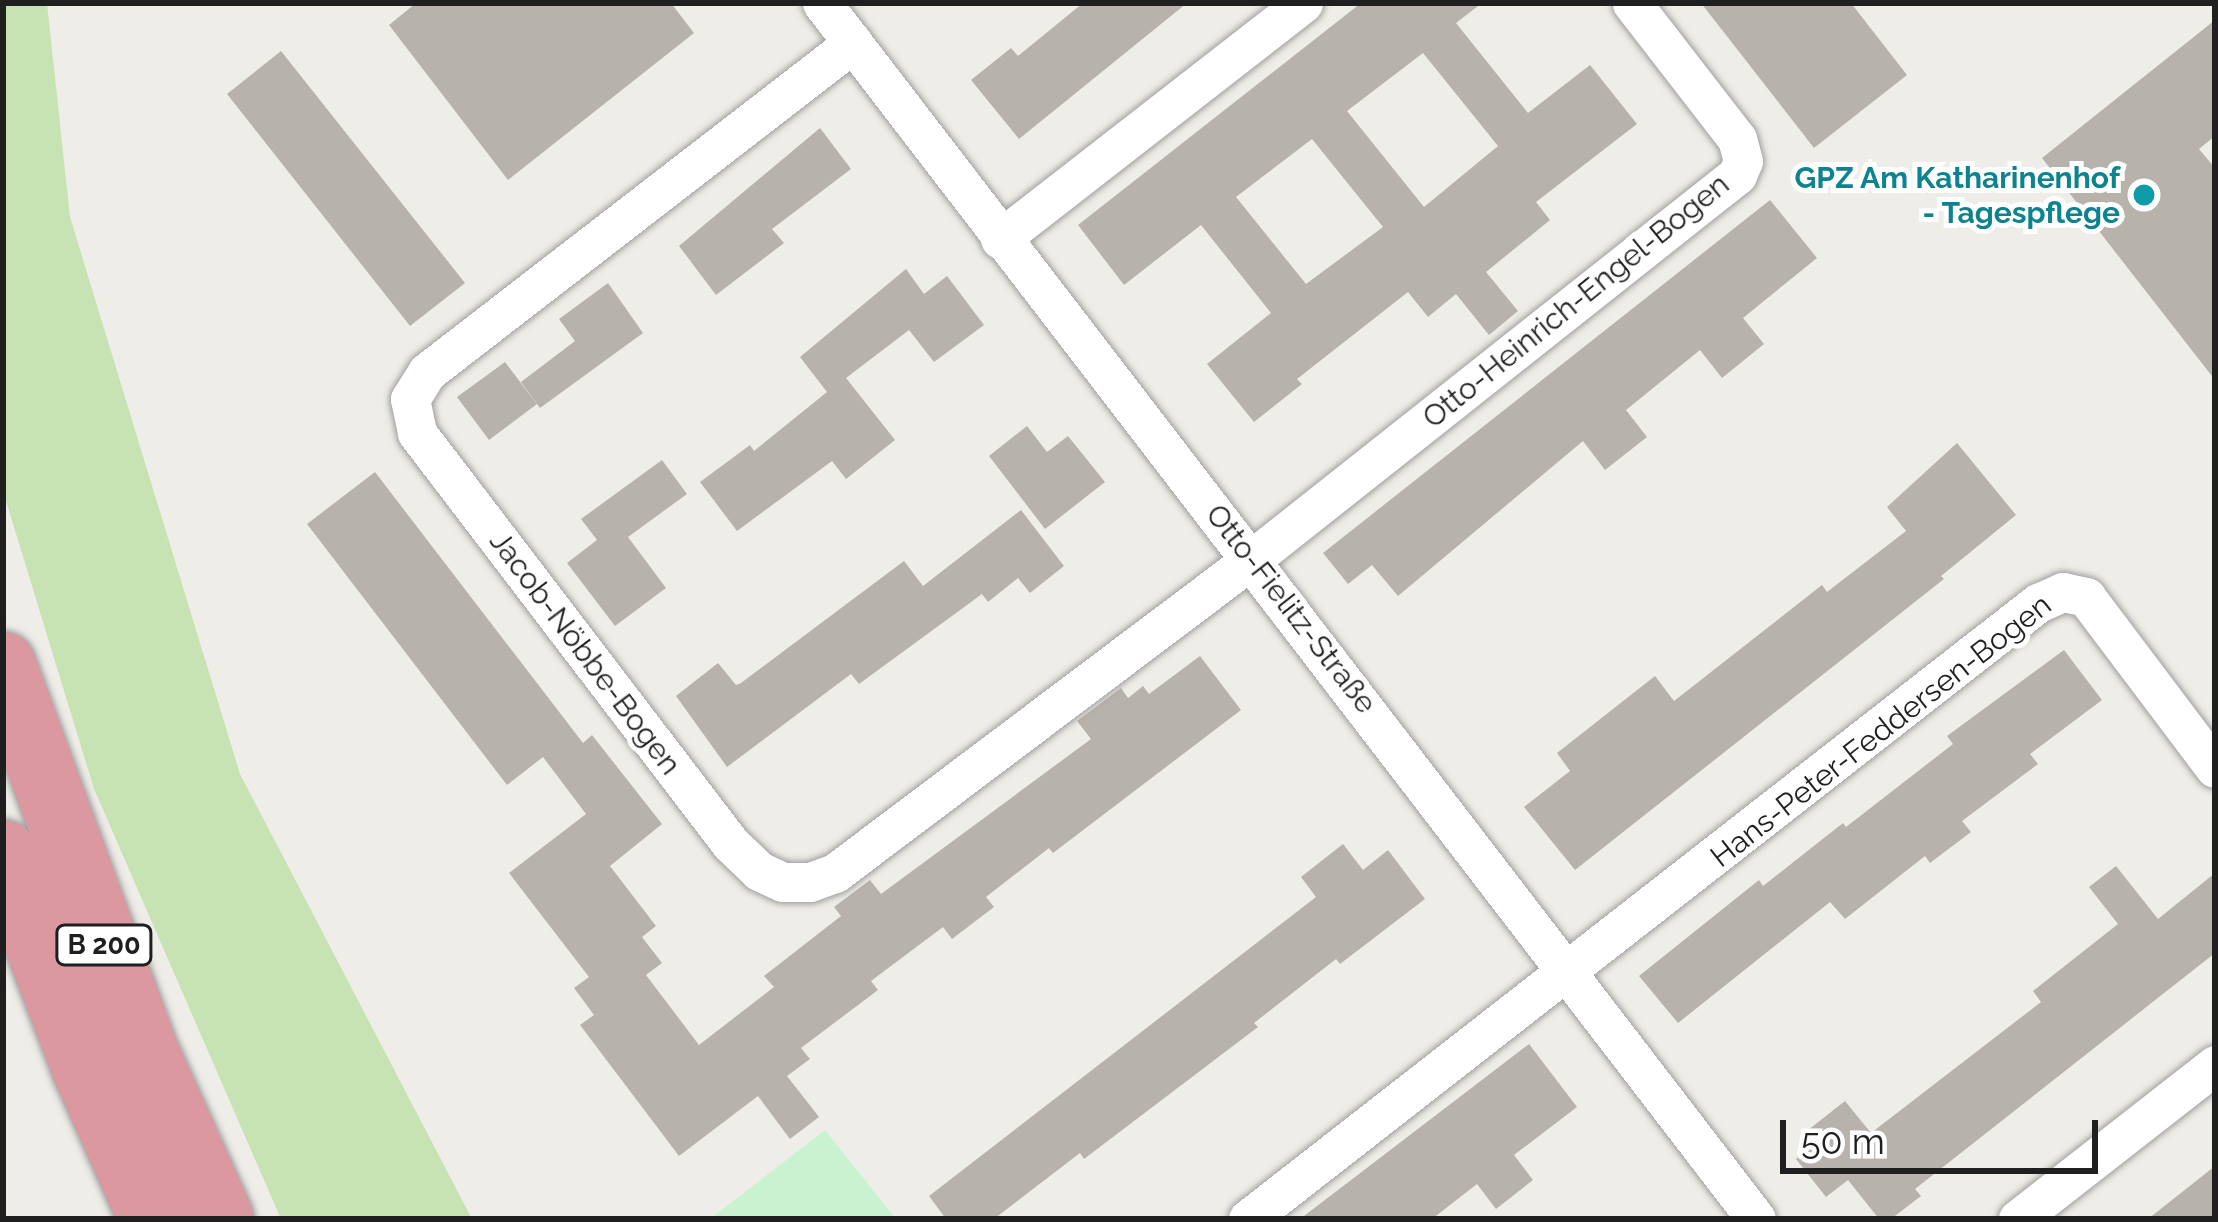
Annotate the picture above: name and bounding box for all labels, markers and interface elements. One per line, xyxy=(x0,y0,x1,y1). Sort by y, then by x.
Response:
place label: GPZ Am Katharinenhof - Tagespflege xyxy=(1794,160,2120,231)
street label: Otto-Heinrich-Engel-Bogen xyxy=(1416,166,1736,436)
marker: GPZ Am Katharinenhof - Tagespflege xyxy=(2131,182,2157,208)
street label: Otto-Fielitz-Straße xyxy=(1198,497,1384,721)
street label: Jacob-Nöbbe-Bogen xyxy=(482,524,688,782)
street label: Hans-Peter-Feddersen-Bogen xyxy=(1704,587,2058,875)
road number: B 200 xyxy=(53,924,155,966)
scale bar xyxy=(1786,1096,2104,1170)
text: 50 m xyxy=(1801,1120,1885,1162)

